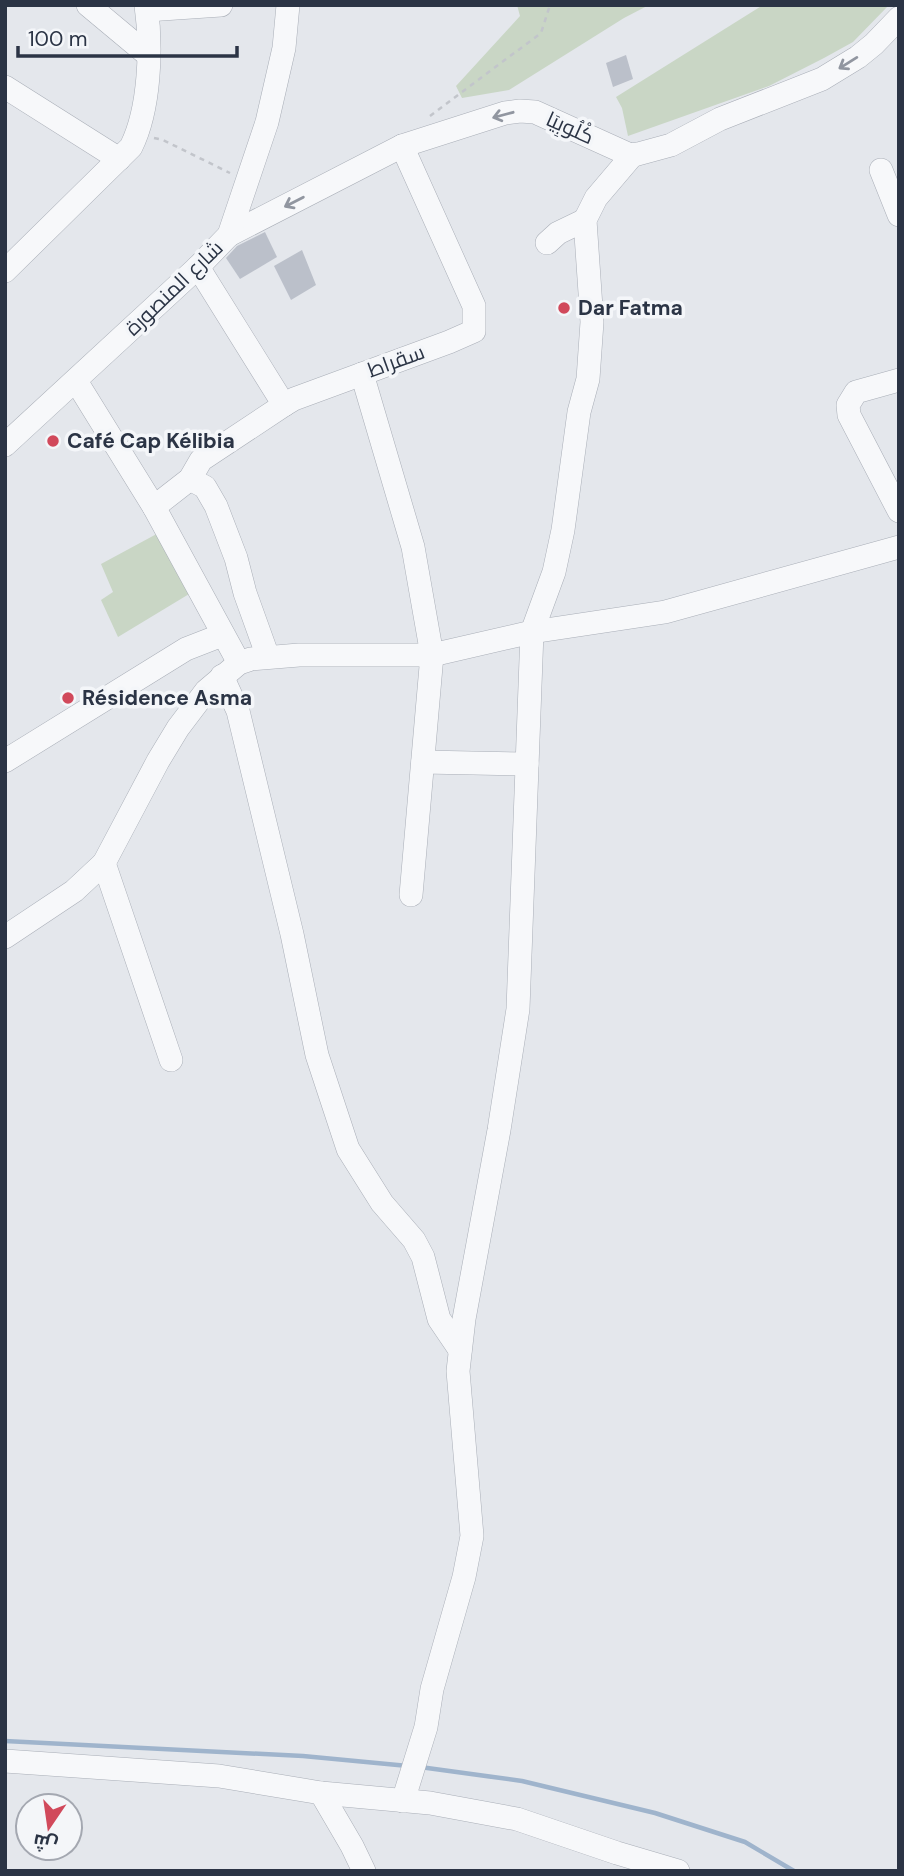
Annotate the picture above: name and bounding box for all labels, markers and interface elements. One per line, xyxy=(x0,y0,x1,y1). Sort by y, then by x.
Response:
scale bar xyxy=(18,14,236,58)
text: 100 m xyxy=(28,25,88,53)
one-way arrow xyxy=(838,57,858,71)
street label: كْلُوبِيَا xyxy=(542,105,598,151)
one-way arrow xyxy=(492,109,515,122)
one-way arrow xyxy=(284,195,304,209)
street label: شارع المنصورة xyxy=(119,234,229,342)
place label: Dar Fatma xyxy=(578,294,683,322)
marker: Dar Fatma xyxy=(556,300,572,316)
street label: سقراط xyxy=(364,338,428,384)
place label: Café Cap Kélibia xyxy=(67,427,235,455)
marker: Café Cap Kélibia xyxy=(45,433,61,449)
place label: Résidence Asma xyxy=(82,684,252,712)
marker: Résidence Asma xyxy=(60,690,76,706)
north arrow xyxy=(14,1792,84,1862)
text: ش xyxy=(31,1828,60,1858)

